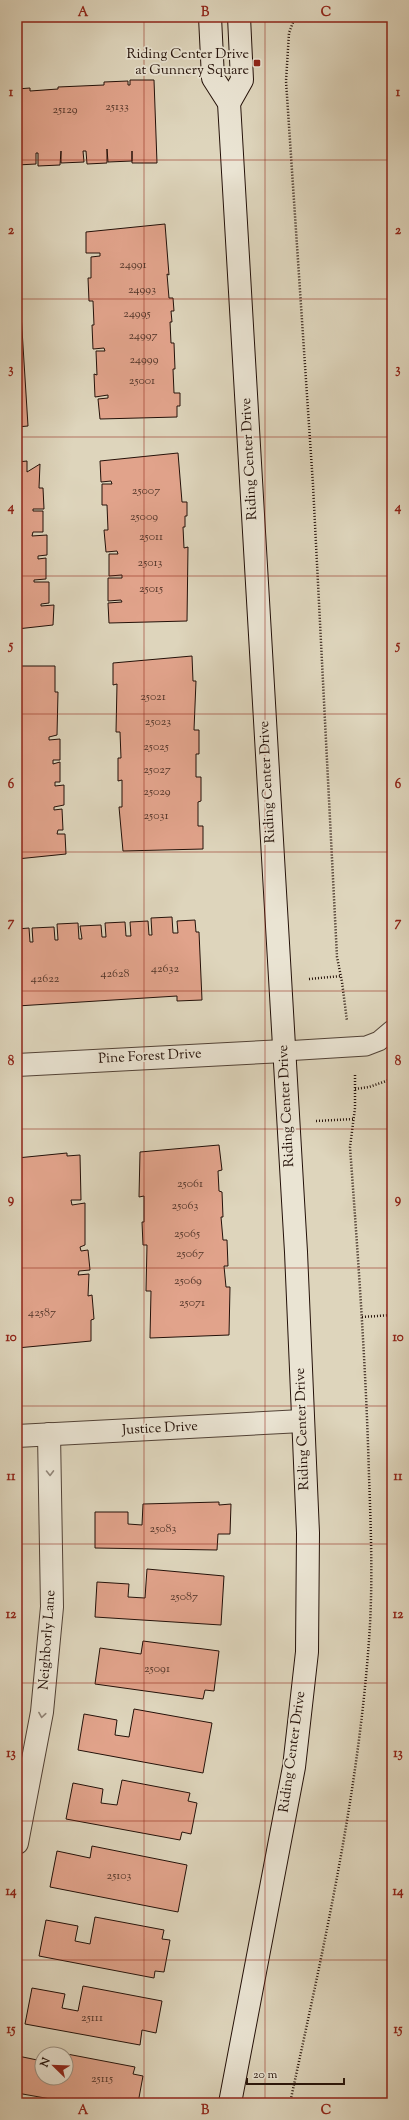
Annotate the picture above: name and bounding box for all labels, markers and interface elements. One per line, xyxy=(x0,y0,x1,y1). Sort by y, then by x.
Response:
text: A xyxy=(78,4,89,22)
text: B xyxy=(201,4,210,22)
text: C xyxy=(321,4,331,22)
place label: Riding Center Drive at Gunnery Square xyxy=(126,45,249,81)
marker: Riding Center Drive at Gunnery Square xyxy=(252,58,262,68)
text: 1 xyxy=(9,84,14,102)
text: 1 xyxy=(396,84,401,102)
house number: 25133 xyxy=(105,98,129,116)
house number: 25129 xyxy=(52,101,78,119)
text: 2 xyxy=(8,222,15,240)
text: 2 xyxy=(395,222,402,240)
house number: 24991 xyxy=(119,256,147,274)
house number: 24993 xyxy=(128,281,156,299)
house number: 24995 xyxy=(123,305,151,323)
house number: 24997 xyxy=(128,327,158,345)
house number: 24999 xyxy=(129,351,159,369)
text: 3 xyxy=(8,361,14,379)
text: 3 xyxy=(395,361,401,379)
house number: 25001 xyxy=(129,372,155,390)
street label: Riding Center Drive xyxy=(237,397,263,521)
house number: 25007 xyxy=(132,482,160,500)
text: 4 xyxy=(7,499,15,517)
text: 4 xyxy=(394,499,402,517)
house number: 25009 xyxy=(130,508,158,526)
house number: 25011 xyxy=(139,528,163,546)
house number: 25013 xyxy=(138,554,163,572)
house number: 25015 xyxy=(139,580,163,598)
text: 5 xyxy=(8,637,14,655)
text: 5 xyxy=(395,637,401,655)
house number: 25021 xyxy=(140,688,166,706)
house number: 25023 xyxy=(145,713,171,731)
street label: Riding Center Drive xyxy=(255,720,281,844)
house number: 25025 xyxy=(143,738,169,756)
house number: 25027 xyxy=(143,761,171,779)
text: 6 xyxy=(8,776,15,794)
text: 6 xyxy=(395,776,402,794)
house number: 25029 xyxy=(143,783,171,801)
house number: 25031 xyxy=(144,807,169,825)
text: 7 xyxy=(8,914,15,932)
text: 7 xyxy=(395,914,402,932)
house number: 42632 xyxy=(151,960,179,978)
house number: 42628 xyxy=(100,965,130,983)
house number: 42622 xyxy=(31,970,60,988)
street label: Pine Forest Drive xyxy=(98,1044,202,1070)
street label: Riding Center Drive xyxy=(274,1044,300,1168)
text: 8 xyxy=(8,1053,15,1071)
text: 8 xyxy=(395,1053,402,1071)
house number: 25061 xyxy=(177,1175,203,1193)
text: 9 xyxy=(8,1191,15,1209)
text: 9 xyxy=(395,1191,402,1209)
house number: 25063 xyxy=(172,1197,199,1215)
house number: 25065 xyxy=(174,1225,200,1243)
house number: 25067 xyxy=(176,1245,204,1263)
house number: 25069 xyxy=(174,1272,202,1290)
house number: 25071 xyxy=(179,1294,205,1312)
house number: 42587 xyxy=(28,1304,56,1322)
text: 10 xyxy=(5,1329,17,1347)
text: 10 xyxy=(392,1329,404,1347)
street label: Riding Center Drive xyxy=(291,1367,315,1491)
street label: Justice Drive xyxy=(121,1417,198,1441)
text: 11 xyxy=(7,1468,16,1486)
text: 11 xyxy=(394,1468,403,1486)
one-way arrow xyxy=(46,1470,54,1476)
house number: 25083 xyxy=(150,1520,177,1538)
house number: 25087 xyxy=(170,1588,198,1606)
street label: Neighborly Lane xyxy=(35,1589,61,1691)
text: 12 xyxy=(6,1606,17,1624)
text: 12 xyxy=(393,1606,404,1624)
house number: 25091 xyxy=(144,1660,170,1678)
street label: Riding Center Drive xyxy=(275,1690,311,1814)
one-way arrow xyxy=(38,1712,47,1718)
text: 13 xyxy=(6,1745,16,1763)
text: 13 xyxy=(393,1745,403,1763)
house number: 25103 xyxy=(107,1867,132,1885)
text: 14 xyxy=(6,1883,17,1901)
text: 14 xyxy=(393,1883,404,1901)
house number: 25111 xyxy=(81,2009,103,2027)
text: 15 xyxy=(7,2021,16,2039)
text: 15 xyxy=(394,2021,403,2039)
north arrow xyxy=(34,2046,74,2086)
text: N xyxy=(36,2055,55,2071)
scale bar xyxy=(247,2060,344,2086)
text: 20 m xyxy=(253,2066,278,2084)
house number: 25115 xyxy=(91,2070,113,2088)
text: A xyxy=(78,2102,89,2120)
text: B xyxy=(201,2102,210,2120)
text: C xyxy=(321,2102,331,2120)

